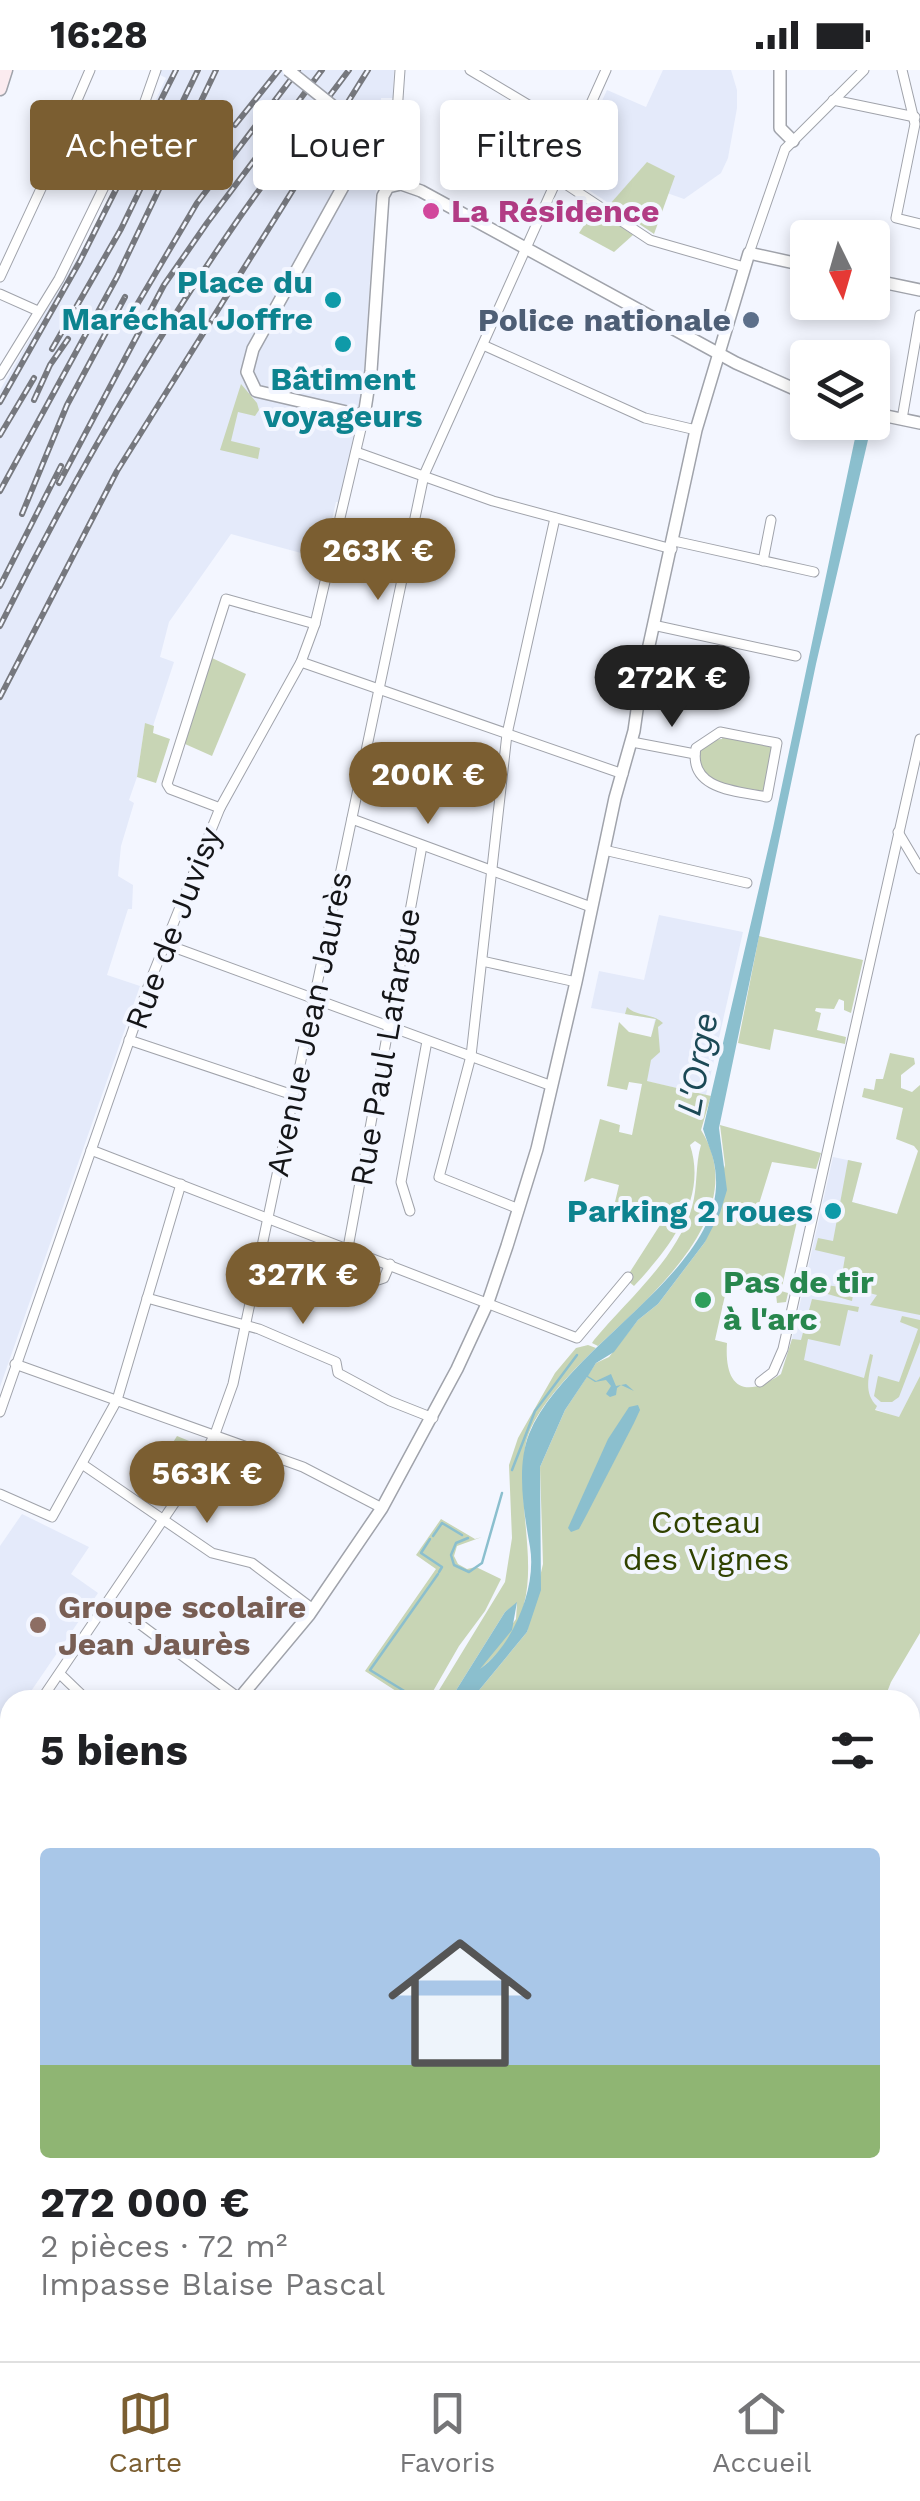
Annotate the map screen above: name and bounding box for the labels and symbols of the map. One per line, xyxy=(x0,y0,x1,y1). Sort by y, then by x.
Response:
place label: La Résidence xyxy=(451,192,659,230)
marker: La Résidence xyxy=(420,200,442,222)
north arrow xyxy=(790,220,890,320)
place label: Place du Maréchal Joffre xyxy=(61,263,313,338)
marker: Place du Maréchal Joffre xyxy=(322,289,344,311)
place label: Police nationale xyxy=(478,301,731,339)
marker: Police nationale xyxy=(740,309,762,331)
marker: Bâtiment voyageurs xyxy=(332,333,354,355)
place label: Bâtiment voyageurs xyxy=(262,360,423,435)
pin: 263K € xyxy=(297,518,459,603)
pin: 272K € xyxy=(591,645,753,730)
pin: 200K € xyxy=(347,742,509,827)
street label: Rue de Juvisy xyxy=(117,821,229,1035)
street label: Avenue Jean Jaurès xyxy=(258,868,360,1180)
street label: Rue Paul Lafargue xyxy=(342,905,428,1189)
water label: L'Orge xyxy=(667,1009,727,1119)
place label: Parking 2 roues xyxy=(567,1192,813,1230)
marker: Parking 2 roues xyxy=(822,1200,844,1222)
pin: 327K € xyxy=(222,1242,384,1327)
place label: Pas de tir à l'arc xyxy=(723,1263,874,1338)
marker: Pas de tir à l'arc xyxy=(692,1289,714,1311)
pin: 563K € xyxy=(126,1441,288,1526)
park label: Coteau des Vignes xyxy=(623,1503,789,1578)
place label: Groupe scolaire Jean Jaurès xyxy=(58,1588,306,1663)
marker: Groupe scolaire Jean Jaurès xyxy=(27,1614,49,1636)

